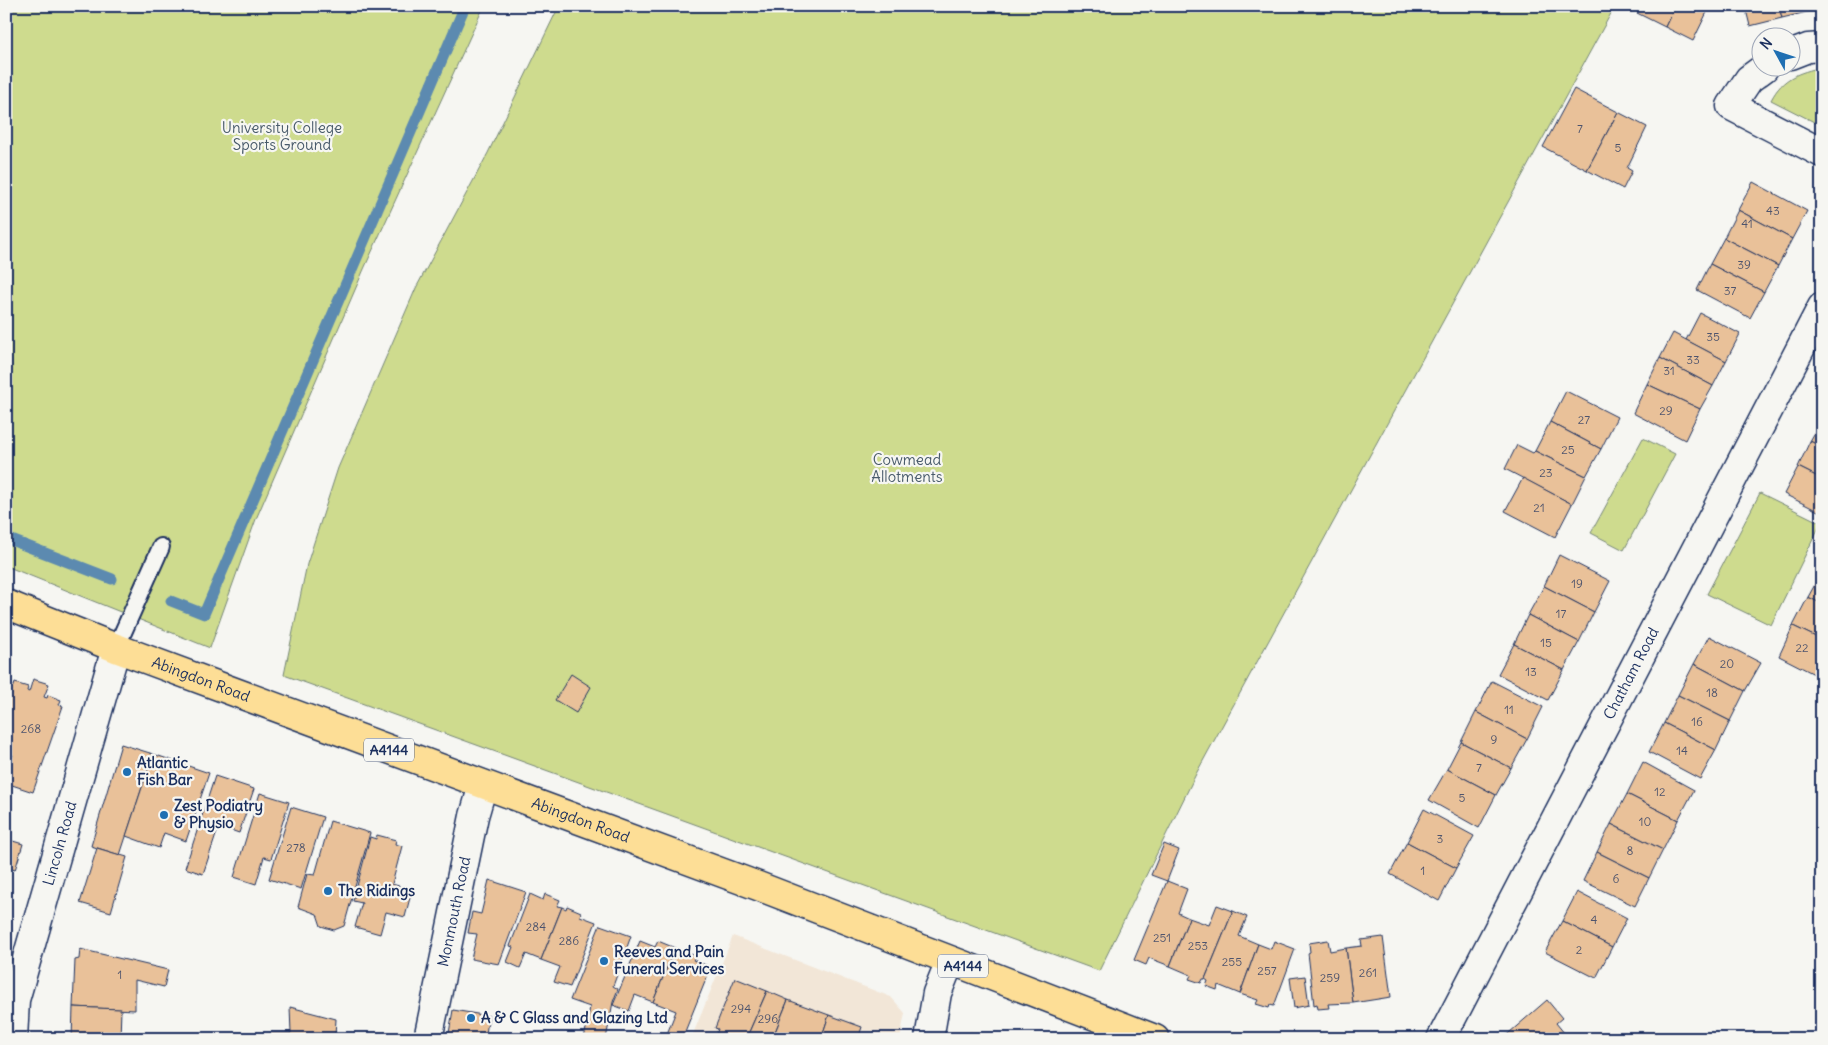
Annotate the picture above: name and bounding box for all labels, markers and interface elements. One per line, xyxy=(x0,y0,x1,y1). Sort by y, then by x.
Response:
north arrow xyxy=(1750,28,1800,78)
text: N xyxy=(1756,34,1776,53)
park label: University College Sports Ground xyxy=(222,118,342,154)
house number: 7 xyxy=(1577,121,1583,136)
house number: 5 xyxy=(1615,140,1622,155)
house number: 43 xyxy=(1766,203,1780,218)
house number: 41 xyxy=(1741,216,1753,231)
house number: 39 xyxy=(1737,257,1751,272)
house number: 37 xyxy=(1724,283,1736,298)
house number: 35 xyxy=(1706,329,1720,344)
house number: 33 xyxy=(1686,352,1700,367)
house number: 31 xyxy=(1663,363,1675,378)
house number: 29 xyxy=(1659,403,1673,418)
house number: 27 xyxy=(1578,412,1590,427)
house number: 25 xyxy=(1561,442,1575,457)
park label: Cowmead Allotments xyxy=(871,450,943,486)
house number: 23 xyxy=(1539,465,1553,480)
house number: 21 xyxy=(1533,500,1545,515)
house number: 19 xyxy=(1571,576,1583,591)
house number: 17 xyxy=(1556,606,1566,621)
street label: Chatham Road xyxy=(1599,624,1663,723)
house number: 15 xyxy=(1540,635,1552,650)
house number: 22 xyxy=(1795,640,1809,655)
street label: Abingdon Road xyxy=(149,652,253,706)
house number: 20 xyxy=(1720,656,1734,671)
house number: 13 xyxy=(1525,664,1537,679)
house number: 18 xyxy=(1706,685,1718,700)
house number: 11 xyxy=(1504,702,1514,717)
house number: 16 xyxy=(1691,714,1703,729)
house number: 268 xyxy=(21,721,41,736)
house number: 9 xyxy=(1491,732,1498,747)
road number: A4144 xyxy=(364,738,414,762)
house number: 14 xyxy=(1676,743,1688,758)
place label: Atlantic Fish Bar xyxy=(137,753,193,789)
house number: 7 xyxy=(1476,760,1482,775)
marker: Atlantic Fish Bar xyxy=(121,766,133,778)
house number: 12 xyxy=(1654,784,1666,799)
house number: 5 xyxy=(1459,790,1466,805)
street label: Abingdon Road xyxy=(529,793,633,847)
place label: Zest Podiatry & Physio xyxy=(174,796,263,833)
street label: Lincoln Road xyxy=(38,799,81,888)
marker: Zest Podiatry & Physio xyxy=(158,809,170,821)
house number: 10 xyxy=(1639,814,1651,829)
house number: 3 xyxy=(1437,831,1444,846)
house number: 278 xyxy=(286,840,306,855)
house number: 8 xyxy=(1627,843,1634,858)
street label: Monmouth Road xyxy=(433,855,474,968)
house number: 1 xyxy=(1421,863,1425,878)
house number: 6 xyxy=(1613,871,1620,886)
place label: The Ridings xyxy=(338,881,415,901)
marker: The Ridings xyxy=(322,885,334,897)
house number: 4 xyxy=(1591,912,1598,927)
house number: 284 xyxy=(526,919,546,934)
house number: 251 xyxy=(1153,930,1171,945)
house number: 286 xyxy=(559,933,579,948)
house number: 253 xyxy=(1188,938,1208,953)
place label: Reeves and Pain Funeral Services xyxy=(614,942,725,978)
house number: 2 xyxy=(1576,942,1583,957)
road number: A4144 xyxy=(938,954,988,978)
house number: 255 xyxy=(1222,954,1242,969)
marker: Reeves and Pain Funeral Services xyxy=(598,955,610,967)
house number: 257 xyxy=(1257,963,1277,978)
house number: 261 xyxy=(1359,965,1377,980)
house number: 1 xyxy=(118,967,122,982)
house number: 259 xyxy=(1320,970,1340,985)
house number: 294 xyxy=(731,1001,751,1016)
place label: A & C Glass and Glazing Ltd xyxy=(481,1008,668,1028)
house number: 296 xyxy=(758,1011,778,1026)
marker: A & C Glass and Glazing Ltd xyxy=(465,1012,477,1024)

